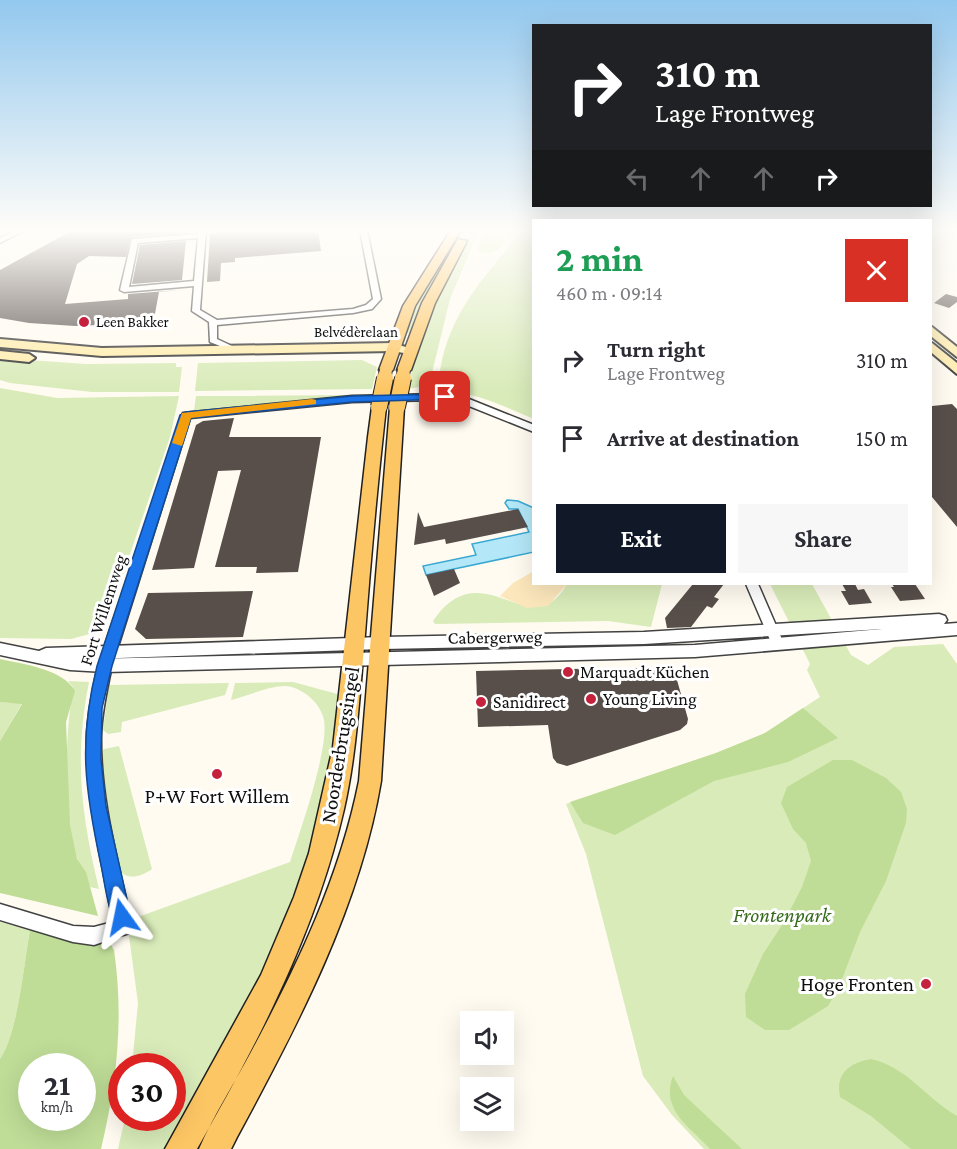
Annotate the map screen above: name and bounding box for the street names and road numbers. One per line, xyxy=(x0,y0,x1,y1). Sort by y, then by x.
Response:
street label: Belvédèrelaan xyxy=(314,324,398,340)
street label: Fort Willemweg xyxy=(76,552,130,668)
street label: Cabergerweg xyxy=(447,626,543,648)
street label: Noorderbrugsingel xyxy=(316,665,364,825)

